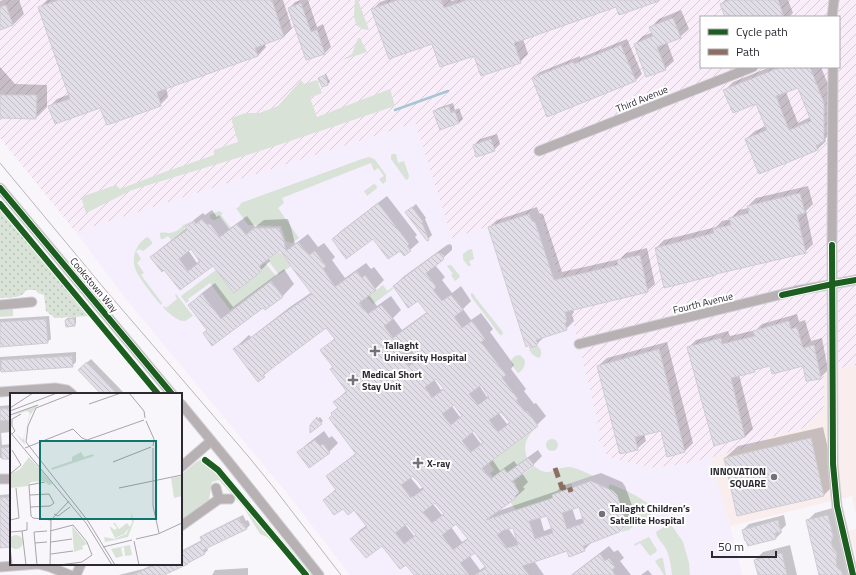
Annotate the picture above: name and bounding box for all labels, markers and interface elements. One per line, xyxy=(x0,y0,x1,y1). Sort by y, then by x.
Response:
legend xyxy=(700,16,840,68)
text: Cycle path xyxy=(736,22,788,41)
text: Path xyxy=(736,42,760,61)
street label: Third Avenue xyxy=(614,82,670,116)
street label: Cookstown Way xyxy=(66,254,122,316)
street label: Fourth Avenue xyxy=(671,288,735,318)
place label: Tallaght University Hospital xyxy=(384,338,467,365)
marker: Tallaght University Hospital xyxy=(369,345,381,357)
place label: Medical Short Stay Unit xyxy=(362,367,422,394)
marker: Medical Short Stay Unit xyxy=(347,374,359,386)
inset map xyxy=(10,393,182,565)
place label: X-ray xyxy=(427,456,450,471)
marker: X-ray xyxy=(412,457,424,469)
place label: INNOVATION SQUARE xyxy=(710,464,766,491)
marker: INNOVATION SQUARE xyxy=(769,472,779,482)
place label: Tallaght Children’s Satellite Hospital xyxy=(610,501,690,528)
marker: Tallaght Children’s Satellite Hospital xyxy=(597,509,607,519)
scale bar xyxy=(712,533,776,559)
text: 50 m xyxy=(718,537,744,556)

